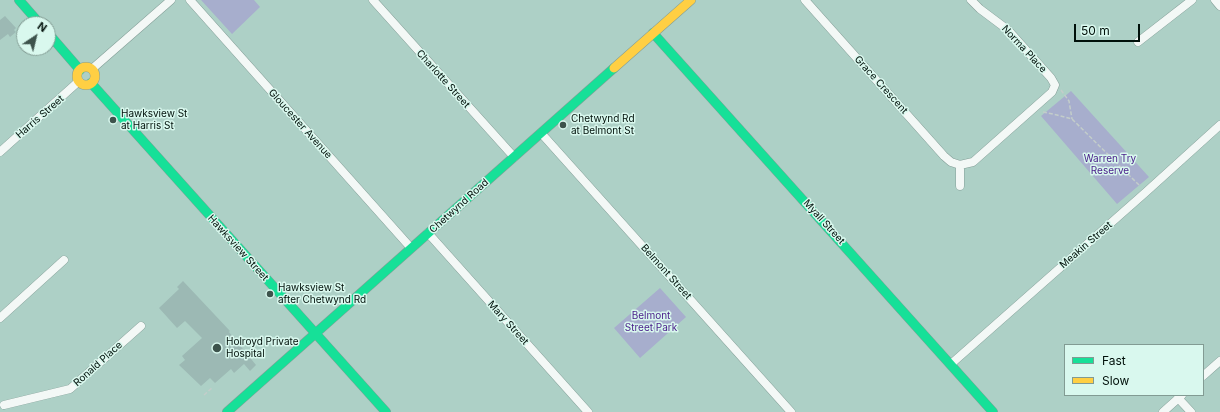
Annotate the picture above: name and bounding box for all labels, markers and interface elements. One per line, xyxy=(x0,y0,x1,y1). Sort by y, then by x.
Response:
north arrow xyxy=(16,16,56,56)
scale bar xyxy=(1076,16,1142,42)
text: N xyxy=(35,19,50,35)
street label: Norma Place xyxy=(999,23,1049,75)
text: 50 m xyxy=(1081,23,1110,38)
street label: Charlotte Street xyxy=(414,47,472,111)
street label: Grace Crescent xyxy=(852,54,910,116)
street label: Gloucester Avenue xyxy=(266,87,334,161)
street label: Harris Street xyxy=(14,93,66,141)
place label: Hawksview St at Harris St xyxy=(121,108,187,132)
place label: Chetwynd Rd at Belmont St xyxy=(571,113,635,136)
marker: Hawksview St at Harris St xyxy=(108,115,118,125)
marker: Chetwynd Rd at Belmont St xyxy=(558,120,568,130)
park label: Warren Try Reserve xyxy=(1084,153,1136,176)
street label: Chetwynd Road xyxy=(427,176,491,236)
street label: Myall Street xyxy=(801,197,847,247)
street label: Hawksview Street xyxy=(205,212,271,284)
street label: Meakin Street xyxy=(1057,219,1115,271)
street label: Belmont Street xyxy=(638,242,694,302)
place label: Hawksview St after Chetwynd Rd xyxy=(278,282,366,306)
marker: Hawksview St after Chetwynd Rd xyxy=(265,289,275,299)
street label: Mary Street xyxy=(485,298,531,348)
park label: Belmont Street Park xyxy=(625,310,677,334)
place label: Holroyd Private Hospital xyxy=(226,336,299,360)
street label: Ronald Place xyxy=(71,339,125,389)
marker: Holroyd Private Hospital xyxy=(211,342,223,354)
legend xyxy=(1064,344,1204,396)
text: Fast xyxy=(1102,353,1126,368)
text: Slow xyxy=(1102,373,1129,388)

